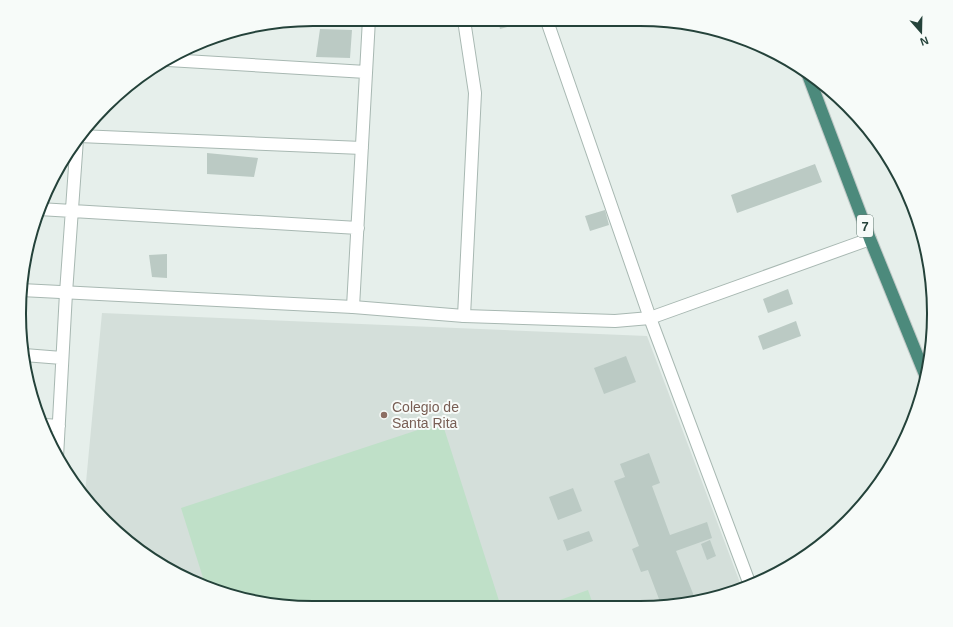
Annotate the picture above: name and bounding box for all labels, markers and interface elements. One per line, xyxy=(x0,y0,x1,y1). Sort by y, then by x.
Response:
north arrow xyxy=(901,12,941,52)
text: N xyxy=(919,34,930,48)
road number: 7 xyxy=(857,215,873,237)
place label: Colegio de Santa Rita xyxy=(392,399,459,431)
marker: Colegio de Santa Rita xyxy=(379,410,389,420)

